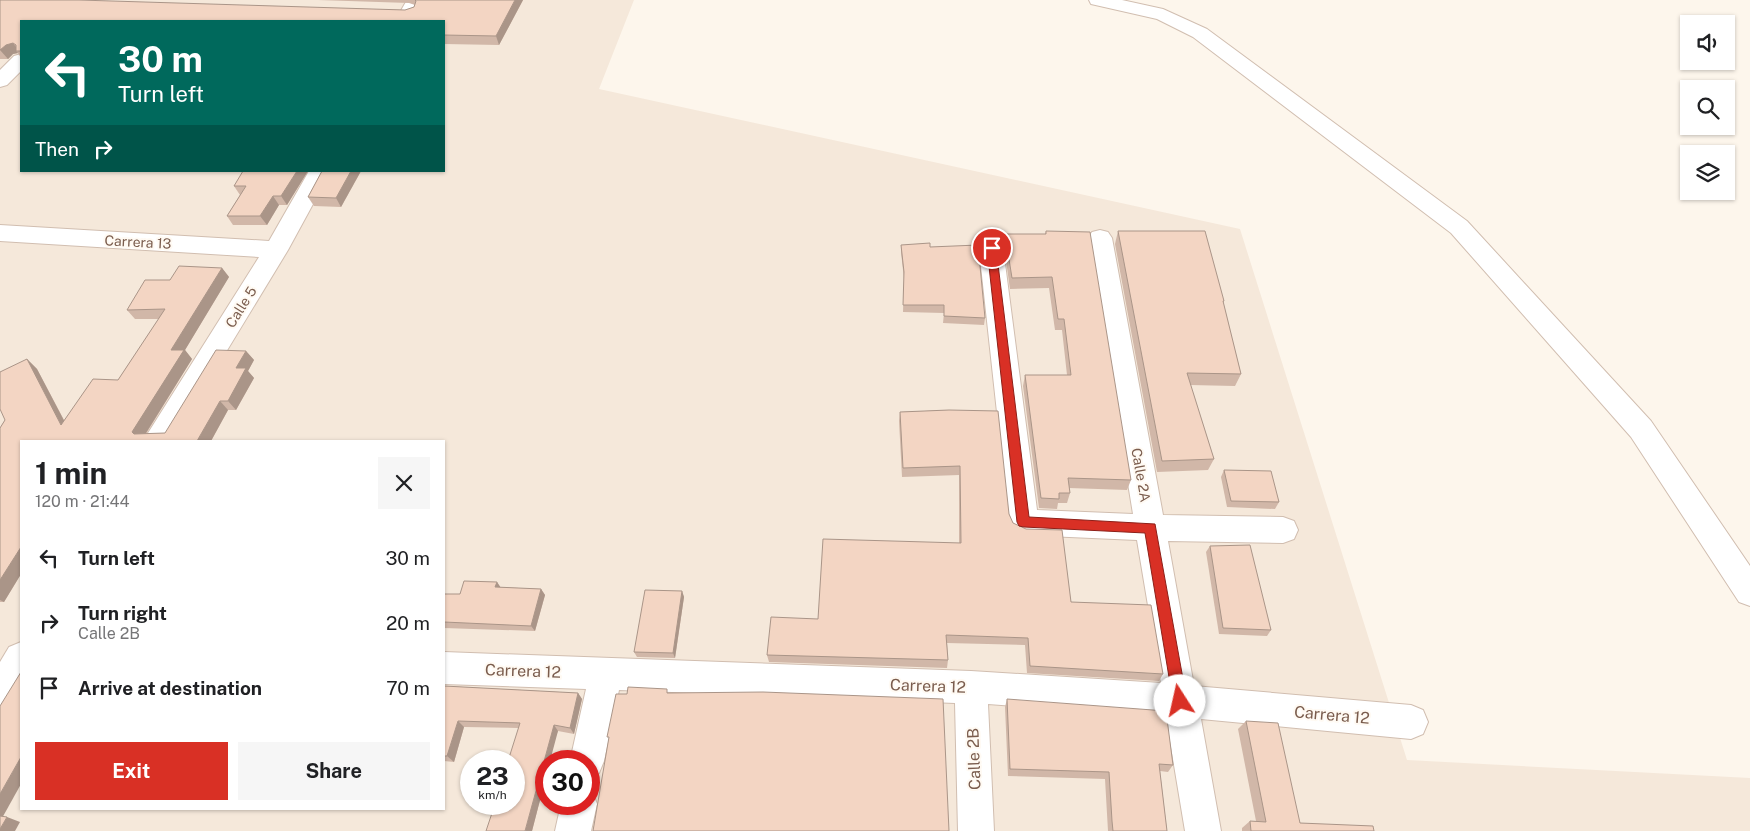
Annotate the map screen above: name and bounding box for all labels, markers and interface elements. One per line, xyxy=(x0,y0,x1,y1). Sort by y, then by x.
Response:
map controls xyxy=(1680,15,1735,200)
button: sound xyxy=(1680,15,1735,70)
text: 30 m xyxy=(118,39,203,80)
icon: left xyxy=(35,40,100,105)
button: search xyxy=(1680,80,1735,135)
text: Turn left xyxy=(118,81,204,107)
icon: right xyxy=(89,135,117,163)
text: Then xyxy=(35,138,79,160)
button: layers xyxy=(1680,145,1735,200)
pin xyxy=(971,227,1013,269)
street label: Carrera 13 xyxy=(104,232,172,252)
icon: arrive xyxy=(978,234,1006,262)
street label: Calle 5 xyxy=(222,283,260,330)
street label: Calle 2A xyxy=(1128,447,1154,503)
text: 1 min xyxy=(35,455,107,491)
button: close xyxy=(378,457,430,509)
text: 120 m · 21:44 xyxy=(35,492,130,511)
icon: left xyxy=(35,544,63,572)
text: Turn left xyxy=(78,547,155,569)
text: 30 m xyxy=(385,547,430,569)
text: Turn right xyxy=(78,602,167,624)
icon: right xyxy=(35,609,63,637)
text: 20 m xyxy=(386,612,430,634)
text: Calle 2B xyxy=(78,624,140,643)
street label: Carrera 12 xyxy=(485,660,561,682)
icon: arrive xyxy=(35,674,63,702)
position arrow xyxy=(1153,674,1205,726)
street label: Carrera 12 xyxy=(890,675,966,697)
text: Arrive at destination xyxy=(78,677,262,699)
text: 70 m xyxy=(386,677,430,699)
street label: Carrera 12 xyxy=(1293,702,1371,728)
street label: Calle 2B xyxy=(963,728,985,790)
button: Exit xyxy=(35,742,228,800)
button: Share xyxy=(238,742,430,800)
speed limit sign: 30 xyxy=(535,750,600,815)
text: 23 xyxy=(476,761,509,791)
text: km/h xyxy=(478,788,507,802)

